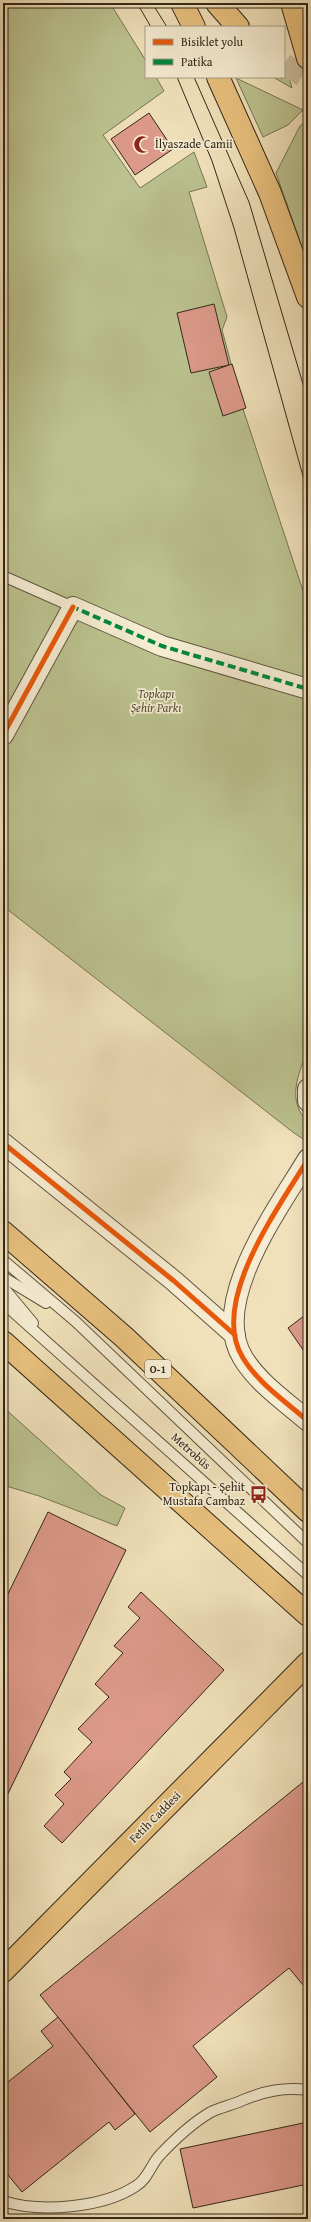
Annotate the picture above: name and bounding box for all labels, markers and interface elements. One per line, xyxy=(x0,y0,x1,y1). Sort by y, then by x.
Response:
legend xyxy=(145,26,285,78)
text: Bisiklet yolu xyxy=(181,33,244,50)
text: Patika xyxy=(181,53,213,70)
mosque icon: İlyaszade Camii xyxy=(132,134,152,154)
place label: İlyaszade Camii xyxy=(155,135,233,152)
park label: Topkapı Şehir Parkı xyxy=(131,685,181,716)
road number: O-1 xyxy=(145,1360,171,1378)
street label: Metrobüs xyxy=(168,1428,215,1473)
place label: Topkapı - Şehit Mustafa Cambaz xyxy=(163,1478,246,1509)
bus stop icon: Topkapı - Şehit Mustafa Cambaz xyxy=(248,1484,268,1504)
street label: Fetih Caddesi xyxy=(125,1787,185,1846)

